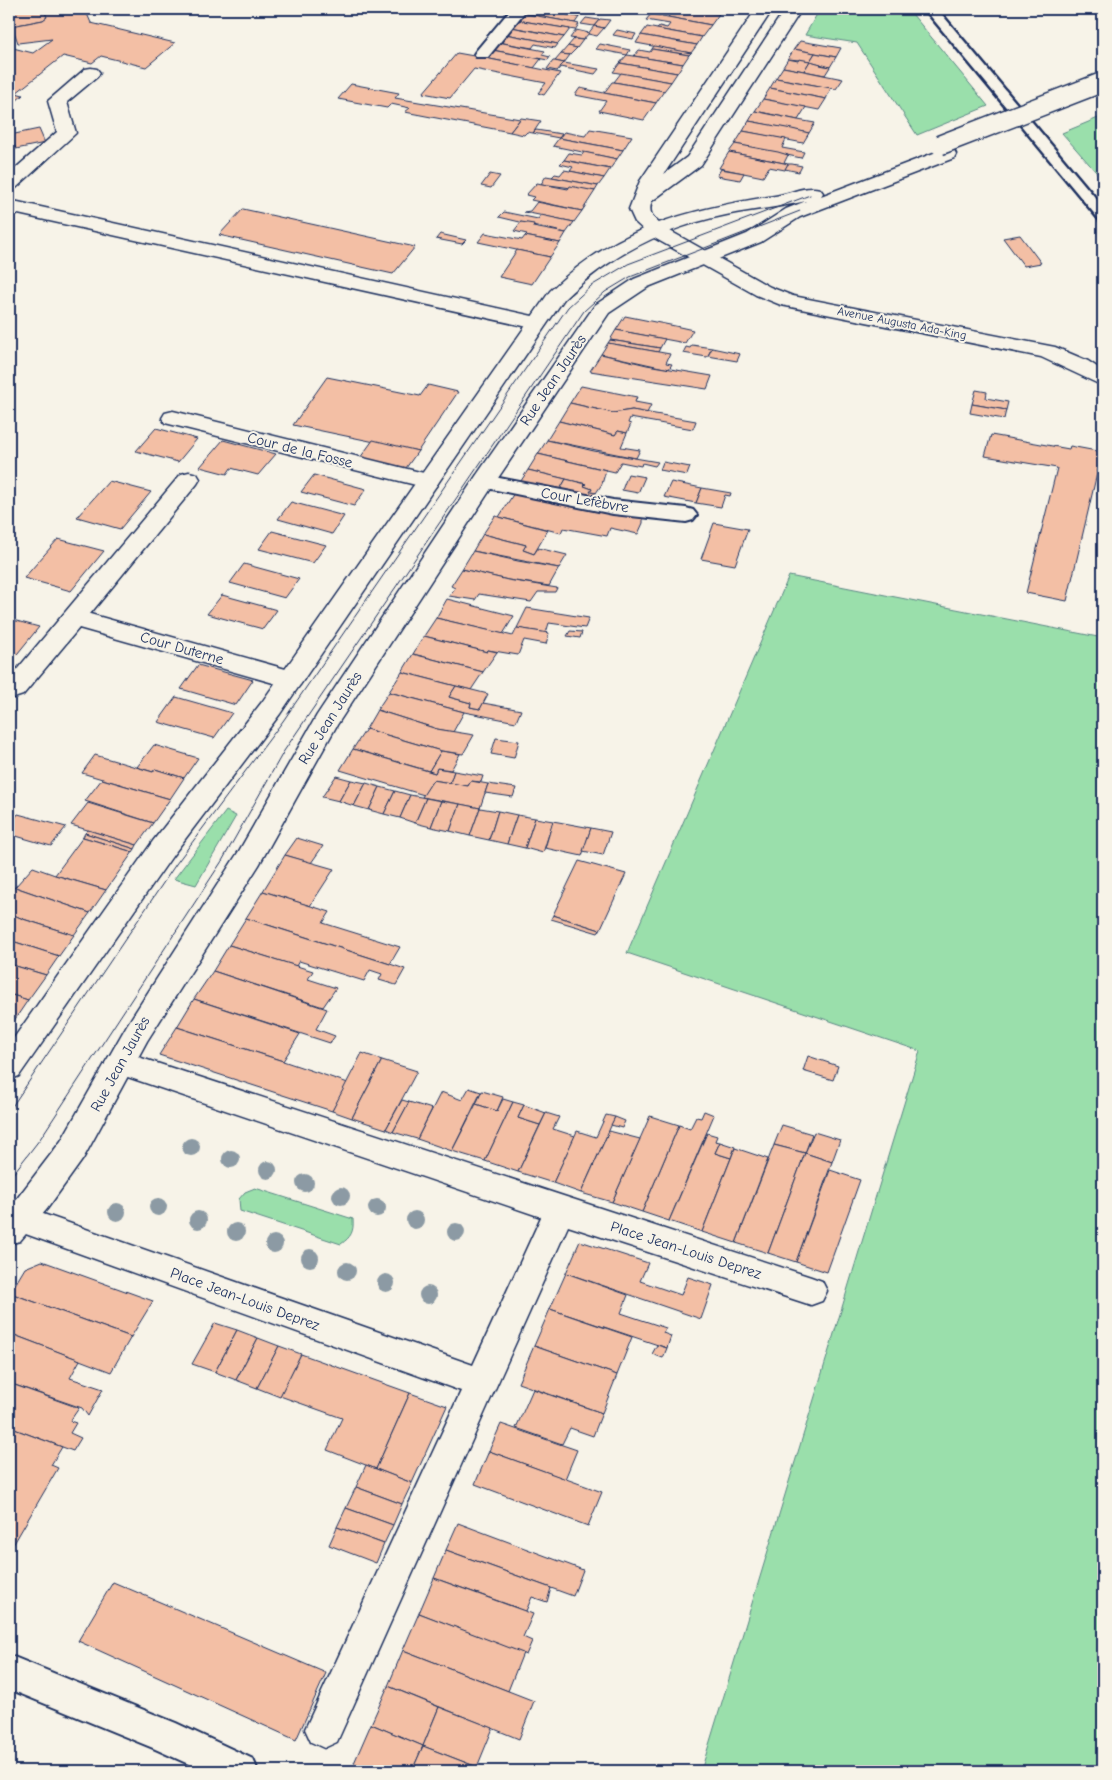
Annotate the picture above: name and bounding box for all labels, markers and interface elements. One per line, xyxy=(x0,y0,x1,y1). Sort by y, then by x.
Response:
street label: Avenue Augusta Ada-King xyxy=(836,304,968,342)
street label: Rue Jean Jaurès xyxy=(516,331,590,429)
street label: Cour de la Fosse xyxy=(245,428,355,472)
street label: Cour Lefèbvre xyxy=(540,483,631,517)
street label: Cour Duterne xyxy=(138,627,226,669)
street label: Rue Jean Jaurès xyxy=(294,668,366,768)
street label: Rue Jean Jaurès xyxy=(86,1013,154,1115)
street label: Place Jean-Louis Deprez xyxy=(608,1217,764,1283)
street label: Place Jean-Louis Deprez xyxy=(168,1264,323,1335)

